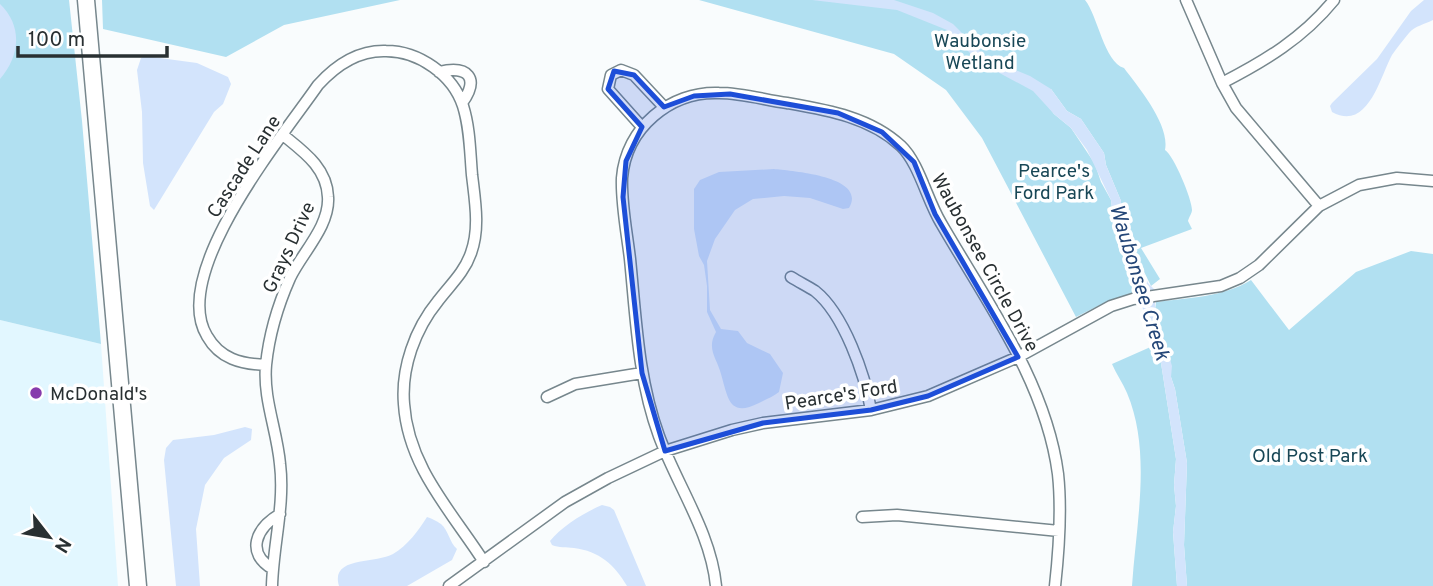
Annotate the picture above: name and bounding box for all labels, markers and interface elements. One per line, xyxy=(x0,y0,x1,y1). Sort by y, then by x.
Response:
scale bar xyxy=(18,14,166,58)
text: 100 m xyxy=(28,27,85,54)
park label: Waubonsie Wetland xyxy=(934,30,1026,76)
street label: Cascade Lane xyxy=(202,111,287,223)
park label: Pearce's Ford Park xyxy=(1014,160,1094,206)
street label: Waubonsee Circle Drive xyxy=(925,169,1043,356)
street label: Grays Drive xyxy=(258,198,321,297)
water label: Waubonsee Creek xyxy=(1102,201,1175,364)
street label: Pearce's Ford xyxy=(783,375,899,417)
place label: McDonald's xyxy=(50,383,148,407)
marker: McDonald's xyxy=(28,385,44,401)
park label: Old Post Park xyxy=(1252,445,1368,469)
north arrow xyxy=(14,502,84,572)
text: N xyxy=(48,533,76,557)

